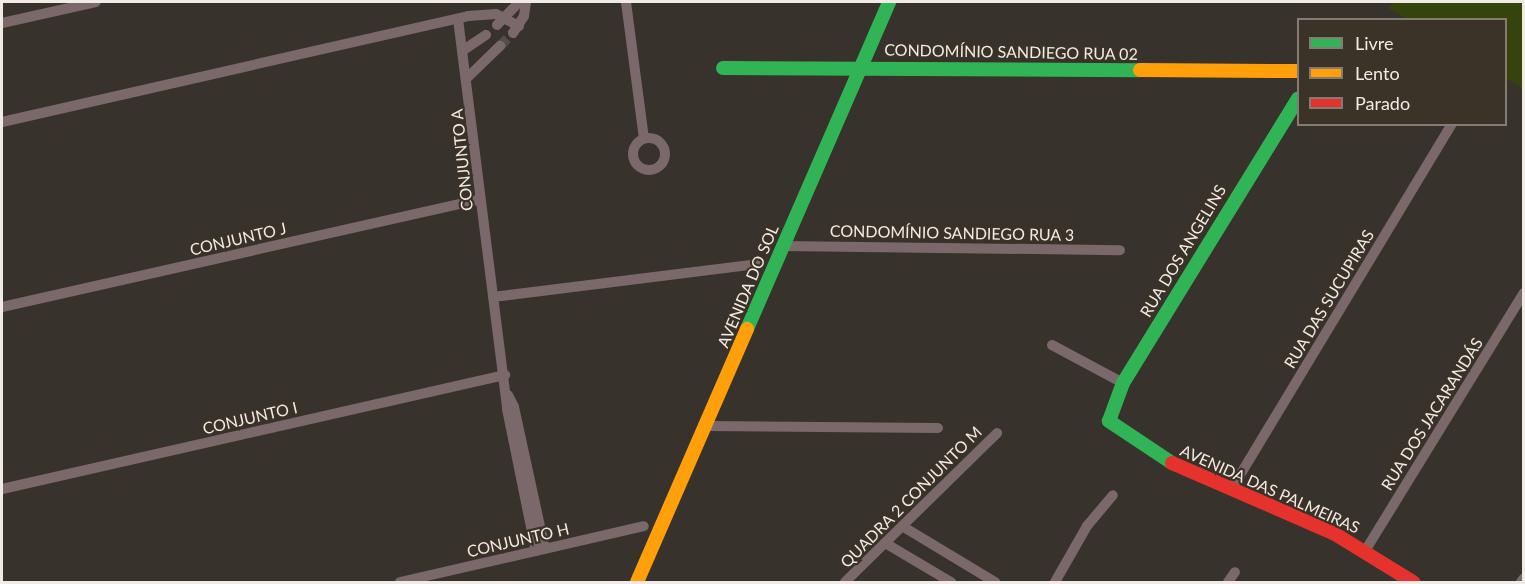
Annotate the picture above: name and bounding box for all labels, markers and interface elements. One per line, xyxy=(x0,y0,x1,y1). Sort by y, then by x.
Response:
legend xyxy=(1297,18,1507,126)
text: Livre xyxy=(1355,32,1394,54)
street label: CONDOMÍNIO SANDIEGO RUA 02 xyxy=(884,40,1138,64)
text: Lento xyxy=(1355,62,1400,84)
text: Parado xyxy=(1355,92,1410,114)
street label: CONJUNTO A xyxy=(447,108,477,212)
street label: RUA DOS ANGELINS xyxy=(1136,181,1230,321)
street label: CONJUNTO J xyxy=(188,219,288,259)
street label: AVENIDA DO SOL xyxy=(713,221,783,351)
street label: CONDOMÍNIO SANDIEGO RUA 3 xyxy=(829,221,1075,245)
street label: RUA DAS SUCUPIRAS xyxy=(1280,226,1378,372)
street label: RUA DOS JACARANDÁS xyxy=(1377,334,1487,494)
street label: CONJUNTO I xyxy=(201,398,299,438)
street label: QUADRA 2 CONJUNTO M xyxy=(836,422,986,572)
street label: AVENIDA DAS PALMEIRAS xyxy=(1177,441,1363,537)
street label: CONJUNTO H xyxy=(465,519,571,561)

